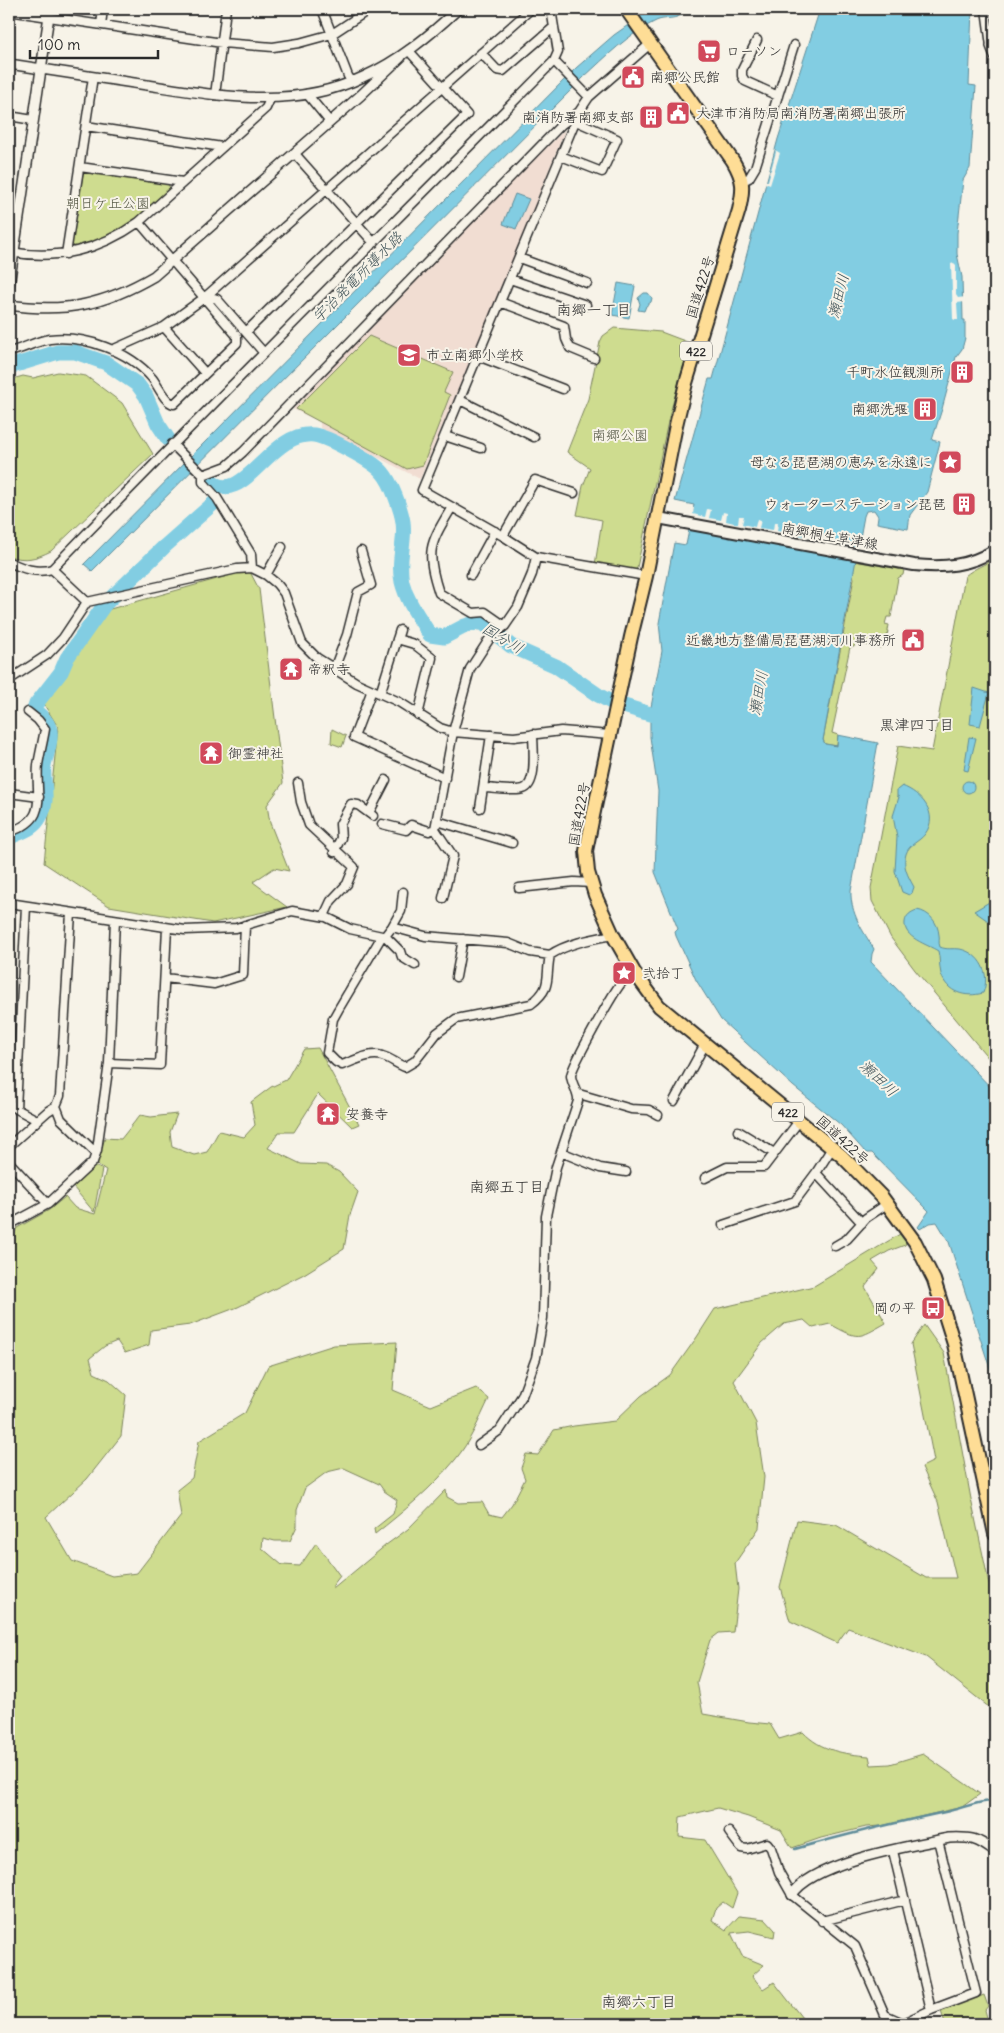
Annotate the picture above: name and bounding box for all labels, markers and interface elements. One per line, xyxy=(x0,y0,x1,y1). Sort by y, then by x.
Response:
scale bar xyxy=(30,28,158,60)
text: 100 m xyxy=(38,35,80,54)
supermarket icon: ローソン xyxy=(696,38,722,64)
place label: ローソン xyxy=(726,42,782,60)
public building icon: 南郷公民館 xyxy=(620,64,646,90)
place label: 南郷公民館 xyxy=(650,68,720,86)
public building icon: 大津市消防局南消防署南郷出張所 xyxy=(665,100,691,126)
building icon: 南消防署南郷支部 xyxy=(638,104,664,130)
place label: 大津市消防局南消防署南郷出張所 xyxy=(696,104,906,122)
place label: 南消防署南郷支部 xyxy=(522,108,634,126)
park label: 朝日ケ丘公園 xyxy=(66,194,150,212)
water label: 宇治発電所導水路 xyxy=(308,227,407,326)
street label: 国道422号 xyxy=(682,253,718,321)
water label: 瀬田川 xyxy=(823,272,853,320)
district label: 南郷一丁目 xyxy=(556,300,632,319)
school or university icon: 市立南郷小学校 xyxy=(396,342,422,368)
road number: 422 xyxy=(680,342,712,361)
place label: 市立南郷小学校 xyxy=(426,346,524,364)
building icon: 千町水位観測所 xyxy=(949,359,975,385)
place label: 千町水位観測所 xyxy=(846,363,944,381)
building icon: 南郷洗堰 xyxy=(912,396,938,422)
place label: 南郷洗堰 xyxy=(852,400,908,418)
park label: 南郷公園 xyxy=(592,426,648,444)
place icon: 母なる琵琶湖の恵みを永遠に xyxy=(937,449,963,475)
place label: 母なる琵琶湖の恵みを永遠に xyxy=(750,453,932,471)
building icon: ウォーターステーション琵琶 xyxy=(951,491,977,517)
place label: ウォーターステーション琵琶 xyxy=(765,495,946,513)
street label: 南郷桐生草津線 xyxy=(780,519,880,553)
water label: 国分川 xyxy=(479,618,527,658)
public building icon: 近畿地方整備局琵琶湖河川事務所 xyxy=(900,627,926,653)
place label: 近畿地方整備局琵琶湖河川事務所 xyxy=(686,631,896,649)
temple icon: 帝釈寺 xyxy=(278,656,304,682)
place label: 帝釈寺 xyxy=(308,660,350,678)
water label: 瀬田川 xyxy=(745,669,771,717)
district label: 黒津四丁目 xyxy=(879,715,955,734)
temple icon: 御霊神社 xyxy=(198,740,224,766)
place label: 御霊神社 xyxy=(228,744,284,762)
street label: 国道422号 xyxy=(564,780,594,848)
place icon: 弐拾丁 xyxy=(611,960,637,986)
place label: 弐拾丁 xyxy=(642,964,684,982)
water label: 瀬田川 xyxy=(856,1056,902,1100)
temple icon: 安養寺 xyxy=(315,1101,341,1127)
road number: 422 xyxy=(772,1102,804,1122)
place label: 安養寺 xyxy=(346,1105,388,1123)
street label: 国道422号 xyxy=(813,1111,873,1169)
district label: 南郷五丁目 xyxy=(469,1177,545,1196)
bus stop icon: 岡の平 xyxy=(920,1295,946,1321)
place label: 岡の平 xyxy=(874,1299,916,1317)
district label: 南郷六丁目 xyxy=(601,1992,677,2011)

